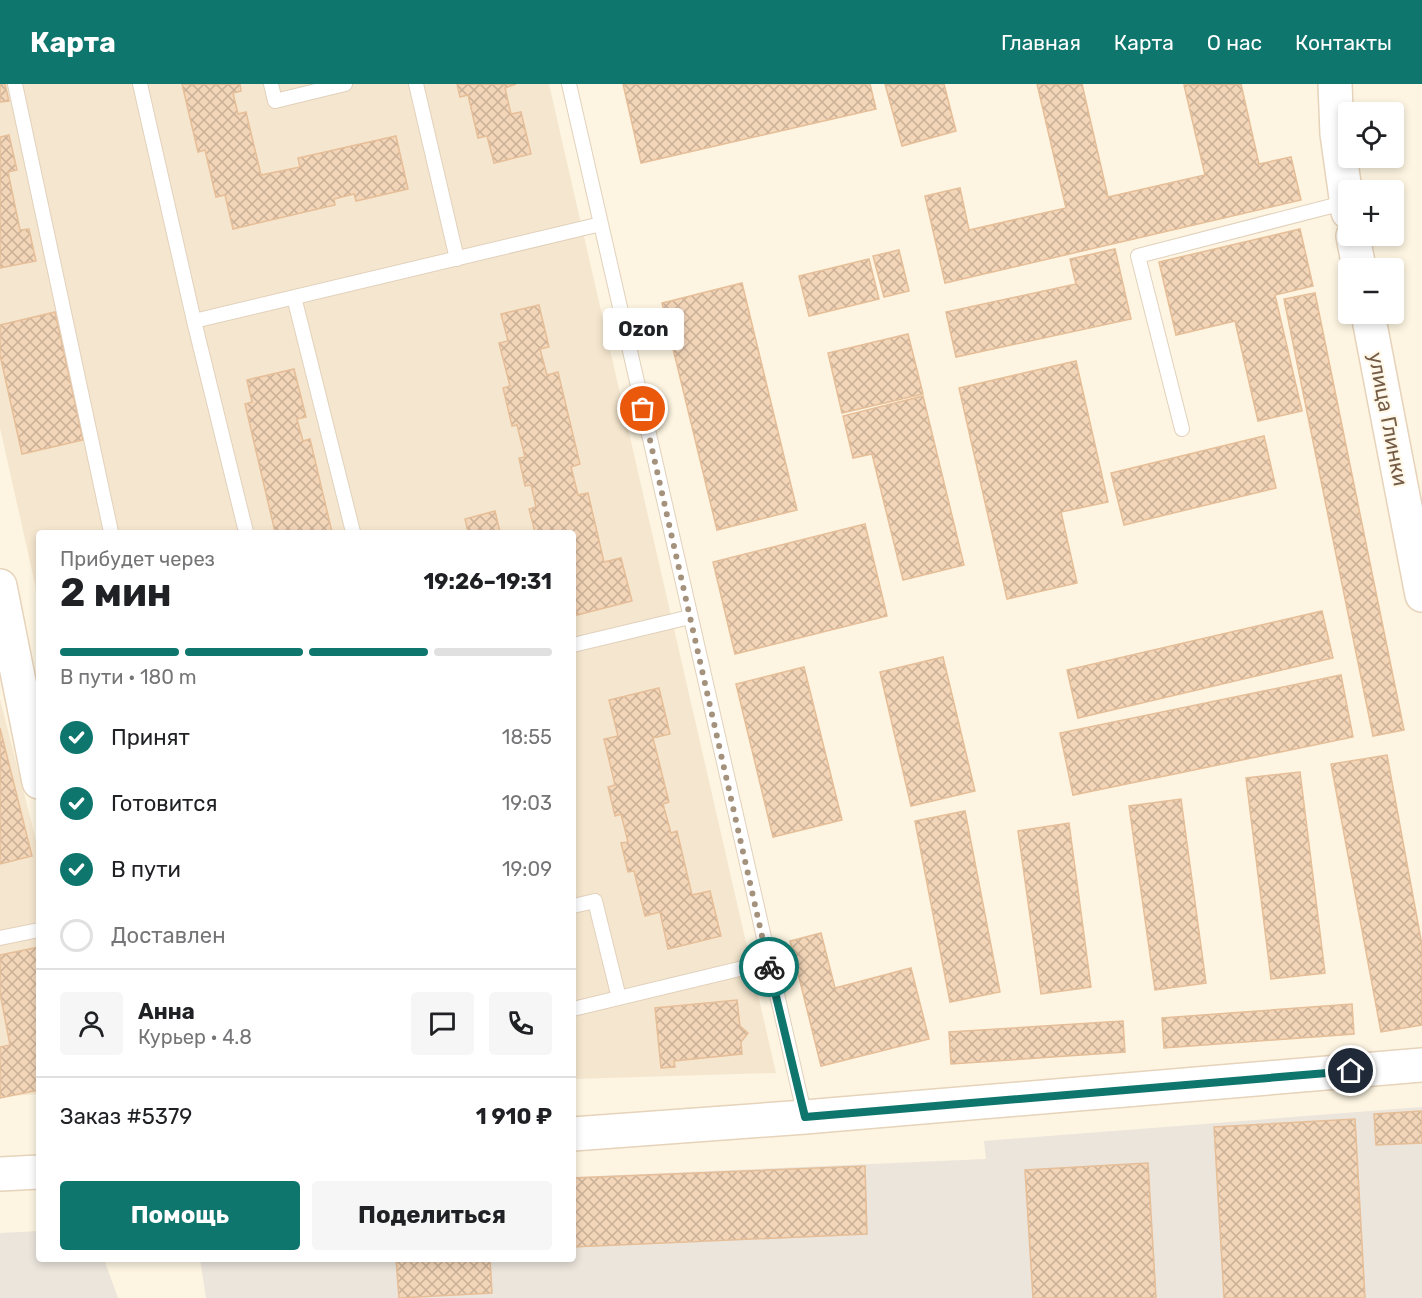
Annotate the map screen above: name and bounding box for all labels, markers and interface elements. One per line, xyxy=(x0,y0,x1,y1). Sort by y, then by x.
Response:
text: Карта xyxy=(30,26,116,59)
text: Главная xyxy=(1001,30,1081,55)
text: Карта xyxy=(1114,30,1174,55)
text: О нас xyxy=(1207,30,1262,55)
text: Контакты xyxy=(1295,30,1392,55)
map controls xyxy=(1338,102,1404,324)
button: locate xyxy=(1338,102,1404,168)
button: + xyxy=(1338,180,1404,246)
button: − xyxy=(1338,258,1404,324)
callout: Ozon xyxy=(602,307,684,349)
text: Ozon xyxy=(618,317,669,341)
street label: улица Глинки xyxy=(1363,350,1414,488)
pin xyxy=(617,383,668,434)
icon: bag xyxy=(626,392,659,425)
text: Прибудет через xyxy=(60,547,215,571)
text: 19:26–19:31 xyxy=(423,568,552,595)
text: 2 мин xyxy=(60,570,172,616)
text: В пути · 180 m xyxy=(60,665,197,689)
icon: check xyxy=(60,721,93,754)
text: Принят xyxy=(111,724,190,751)
text: 18:55 xyxy=(502,725,552,749)
icon: check xyxy=(60,787,93,820)
text: Готовится xyxy=(111,790,217,817)
text: 19:03 xyxy=(502,791,552,815)
icon: check xyxy=(60,853,93,886)
text: В пути xyxy=(111,856,181,883)
text: 19:09 xyxy=(502,857,552,881)
text: Доставлен xyxy=(111,922,226,949)
courier xyxy=(739,937,799,997)
icon: bike xyxy=(753,951,786,984)
button: person xyxy=(60,992,123,1055)
button: chat xyxy=(411,992,474,1055)
button: phone xyxy=(489,992,552,1055)
text: Анна xyxy=(138,998,195,1025)
text: Курьер · 4.8 xyxy=(138,1025,252,1049)
pin xyxy=(1325,1045,1376,1096)
icon: home xyxy=(1334,1054,1367,1087)
text: Заказ #5379 xyxy=(60,1103,192,1130)
text: 1 910 ₽ xyxy=(476,1103,552,1130)
button: Помощь xyxy=(60,1181,300,1250)
button: Поделиться xyxy=(312,1181,552,1250)

